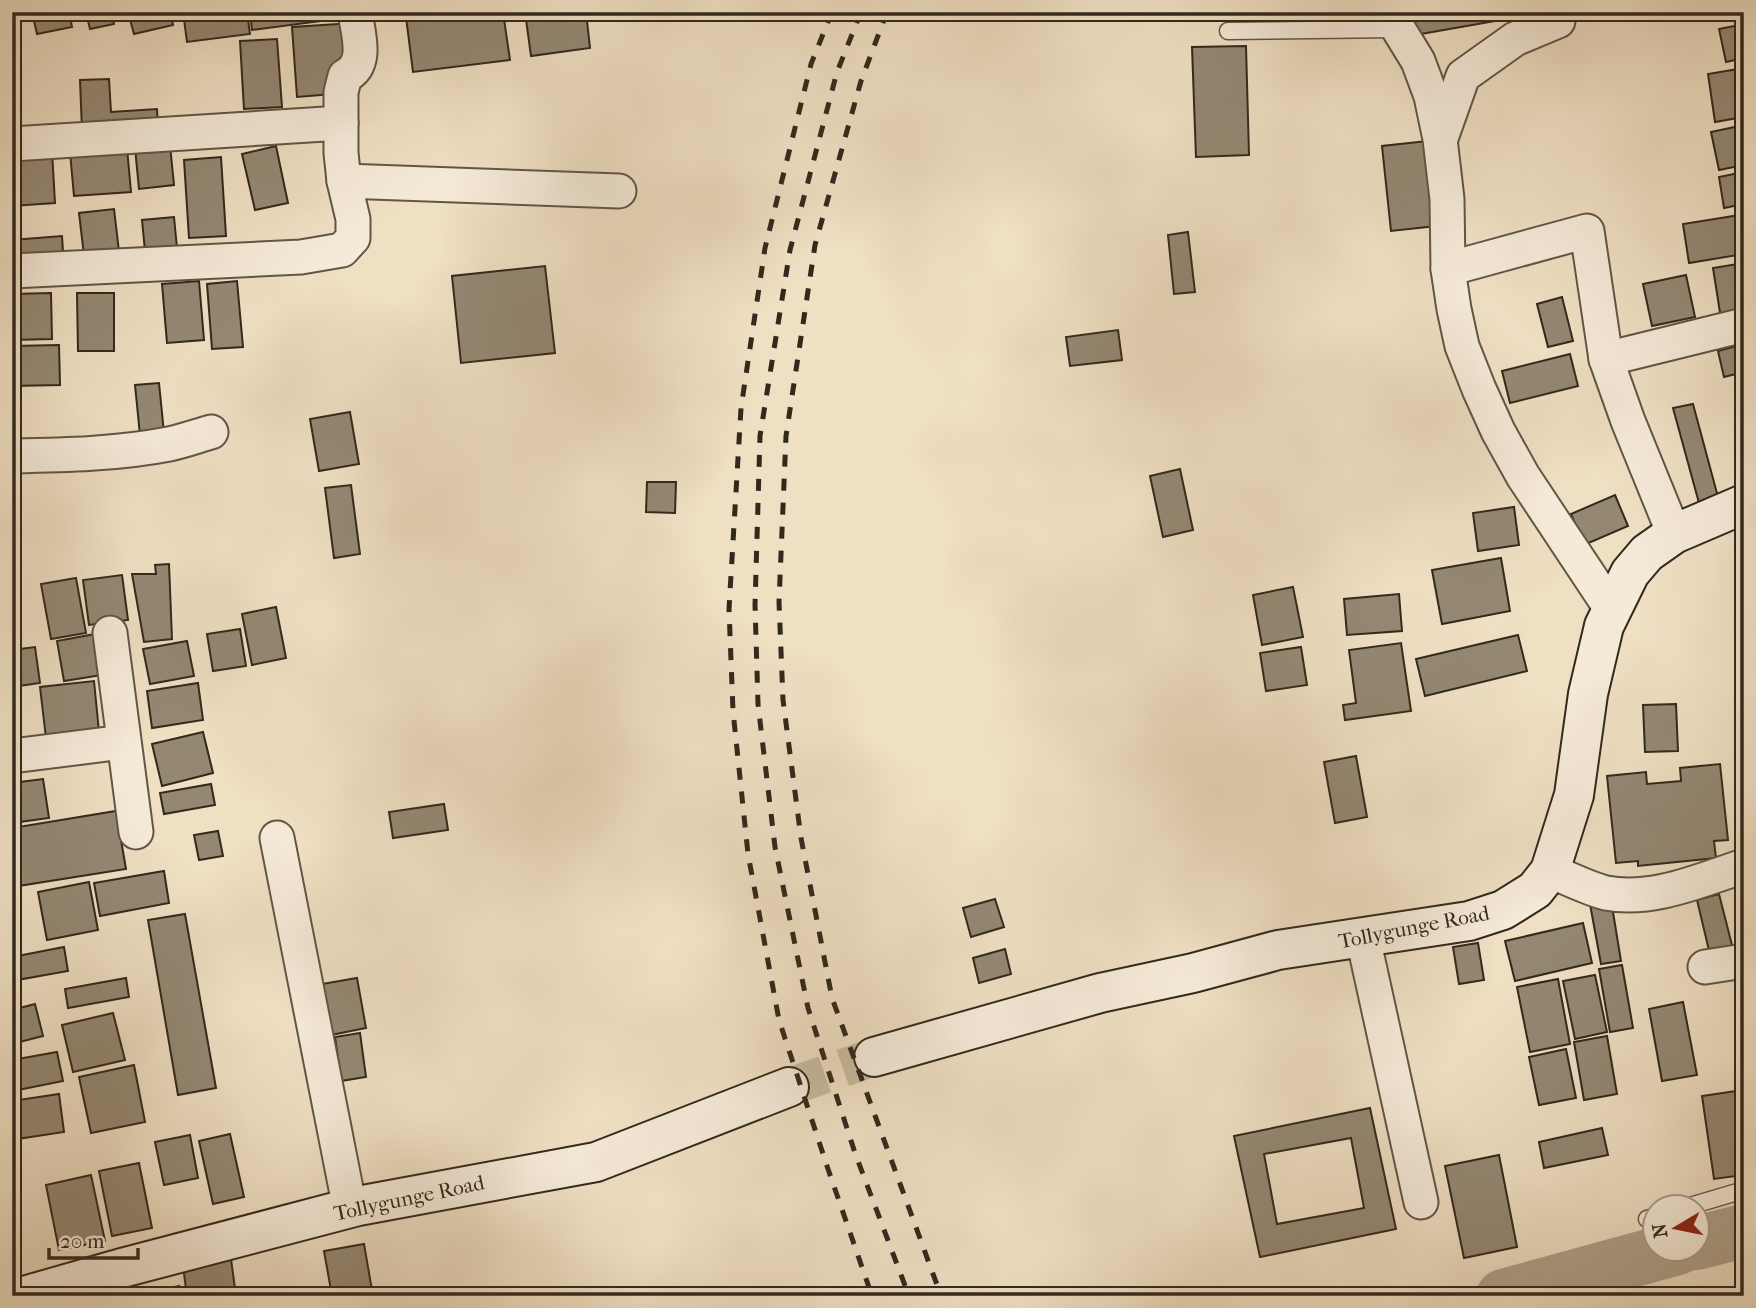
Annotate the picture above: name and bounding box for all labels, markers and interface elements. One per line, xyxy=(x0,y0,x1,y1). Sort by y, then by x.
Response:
street label: Tollygunge Road xyxy=(1336,900,1492,953)
street label: Tollygunge Road xyxy=(332,1170,487,1226)
north arrow xyxy=(1640,1192,1710,1262)
scale bar xyxy=(49,1217,138,1261)
text: N xyxy=(1648,1221,1672,1240)
text: 20 m xyxy=(60,1229,105,1253)

